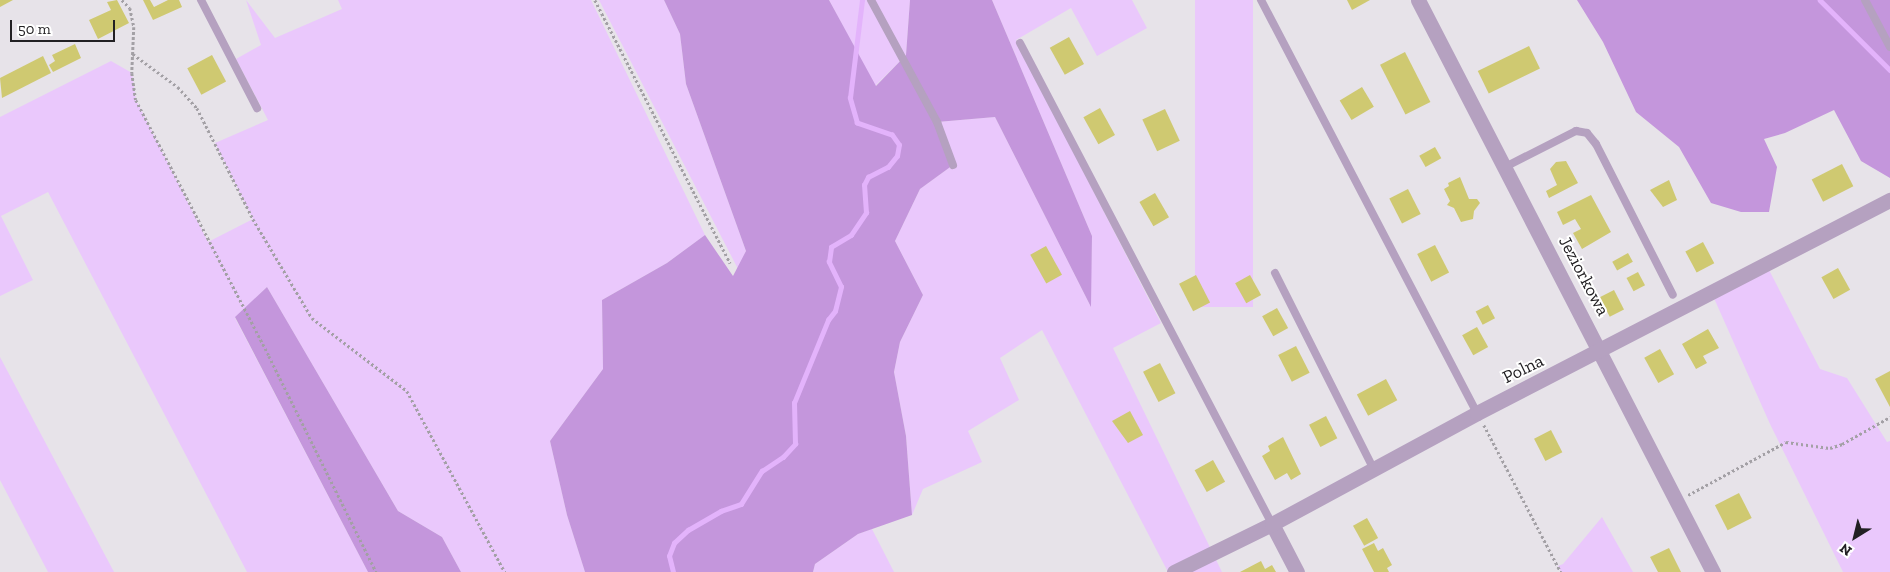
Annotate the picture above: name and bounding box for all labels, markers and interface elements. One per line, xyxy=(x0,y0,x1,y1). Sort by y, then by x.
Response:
scale bar xyxy=(12,10,118,42)
text: 50 m xyxy=(18,20,51,38)
street label: Jeziorkowa xyxy=(1554,233,1614,319)
street label: Polna xyxy=(1499,350,1547,388)
north arrow xyxy=(1830,512,1880,562)
text: N xyxy=(1837,540,1855,560)

